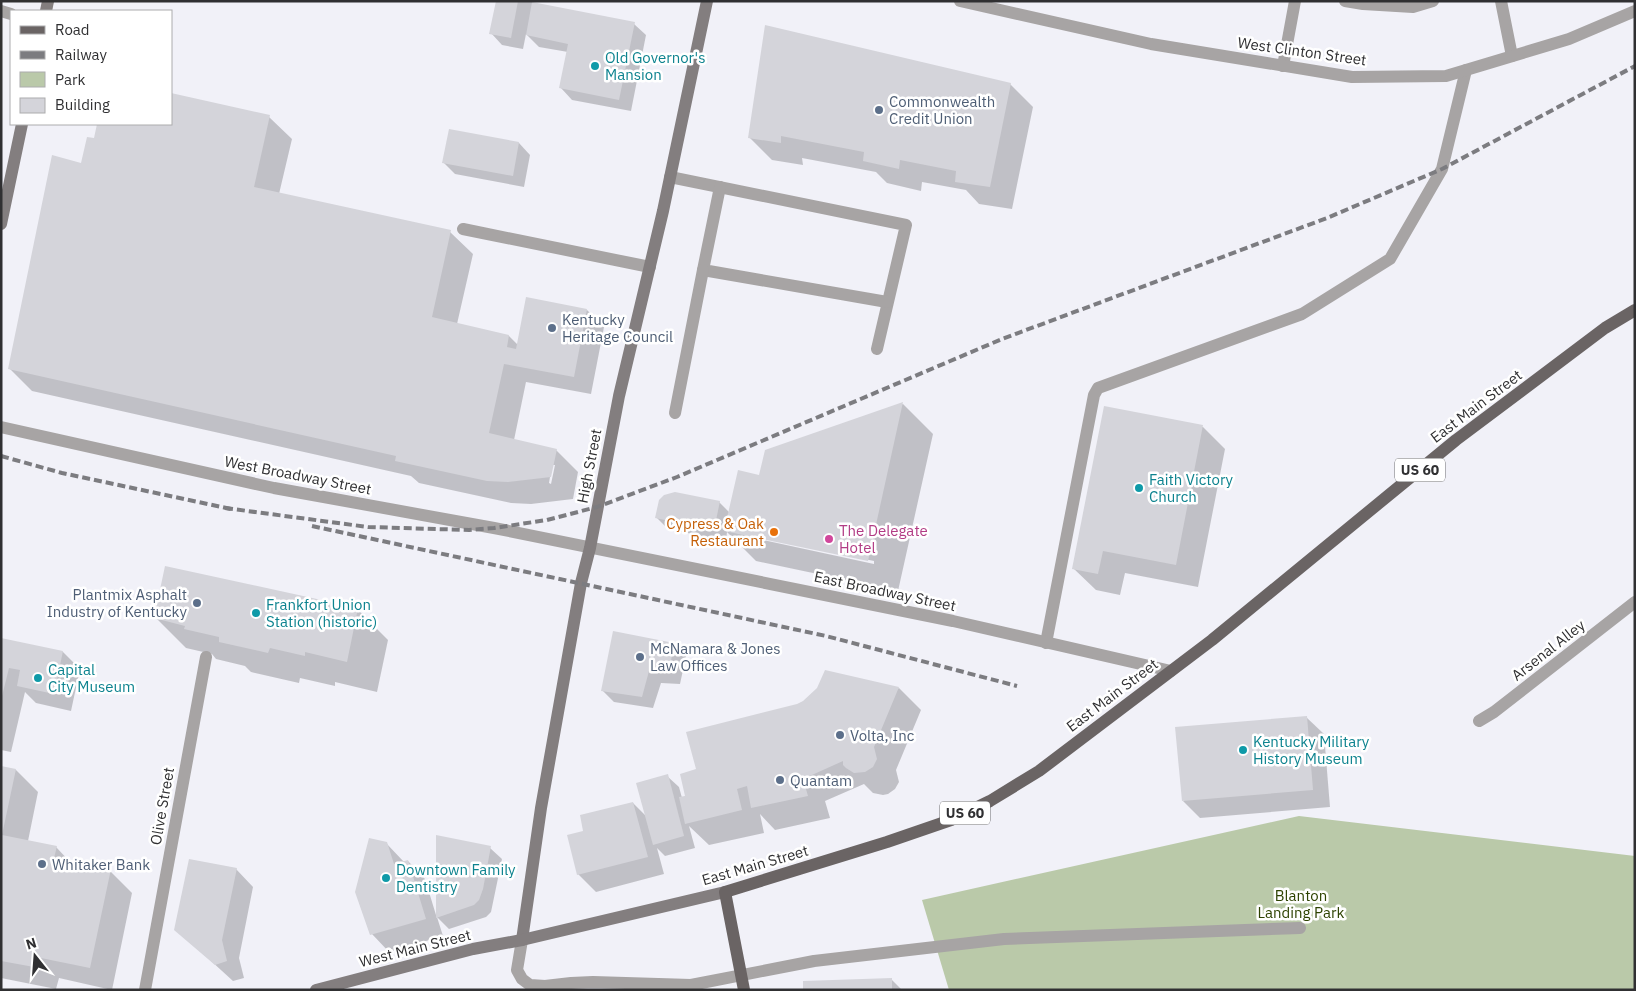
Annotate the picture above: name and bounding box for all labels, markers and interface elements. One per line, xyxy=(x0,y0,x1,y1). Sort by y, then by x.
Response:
legend xyxy=(10,10,172,125)
text: Road xyxy=(55,20,90,39)
street label: West Clinton Street xyxy=(1236,33,1368,69)
text: Railway xyxy=(55,45,108,64)
place label: Old Governor's Mansion xyxy=(605,48,705,84)
marker: Old Governor's Mansion xyxy=(589,60,601,72)
text: Park xyxy=(55,70,85,89)
place label: Commonwealth Credit Union xyxy=(889,92,995,128)
text: Building xyxy=(55,95,110,114)
marker: Commonwealth Credit Union xyxy=(873,104,885,116)
place label: Kentucky Heritage Council xyxy=(562,310,673,346)
marker: Kentucky Heritage Council xyxy=(546,322,558,334)
street label: East Main Street xyxy=(1426,365,1526,447)
street label: High Street xyxy=(572,427,606,505)
street label: West Broadway Street xyxy=(223,451,373,499)
road number: US 60 xyxy=(1395,458,1445,482)
place label: Faith Victory Church xyxy=(1149,470,1234,506)
marker: Faith Victory Church xyxy=(1133,482,1145,494)
place label: Cypress & Oak Restaurant xyxy=(666,514,764,550)
place label: The Delegate Hotel xyxy=(839,521,928,557)
marker: Cypress & Oak Restaurant xyxy=(768,526,780,538)
marker: The Delegate Hotel xyxy=(823,533,835,545)
street label: East Broadway Street xyxy=(812,567,958,615)
place label: Plantmix Asphalt Industry of Kentucky xyxy=(47,585,188,621)
place label: Frankfort Union Station (historic) xyxy=(266,595,377,631)
marker: Plantmix Asphalt Industry of Kentucky xyxy=(191,597,203,609)
marker: Frankfort Union Station (historic) xyxy=(250,607,262,619)
street label: Arsenal Alley xyxy=(1507,615,1589,685)
place label: McNamara & Jones Law Offices xyxy=(650,639,781,675)
marker: McNamara & Jones Law Offices xyxy=(634,651,646,663)
street label: East Main Street xyxy=(1062,654,1162,736)
place label: Capital City Museum xyxy=(48,660,135,696)
marker: Capital City Museum xyxy=(32,672,44,684)
place label: Volta, Inc xyxy=(850,726,915,745)
marker: Volta, Inc xyxy=(834,729,846,741)
place label: Kentucky Military History Museum xyxy=(1253,732,1370,768)
marker: Kentucky Military History Museum xyxy=(1237,744,1249,756)
street label: Olive Street xyxy=(146,766,178,846)
place label: Quantam xyxy=(790,771,852,790)
marker: Quantam xyxy=(774,774,786,786)
road number: US 60 xyxy=(940,801,990,824)
street label: East Main Street xyxy=(700,841,810,889)
place label: Whitaker Bank xyxy=(52,855,150,874)
marker: Whitaker Bank xyxy=(36,858,48,870)
place label: Downtown Family Dentistry xyxy=(396,860,516,896)
marker: Downtown Family Dentistry xyxy=(380,872,392,884)
park label: Blanton Landing Park xyxy=(1258,886,1345,922)
street label: West Main Street xyxy=(357,925,473,971)
north arrow xyxy=(10,931,60,981)
text: N xyxy=(24,933,39,954)

